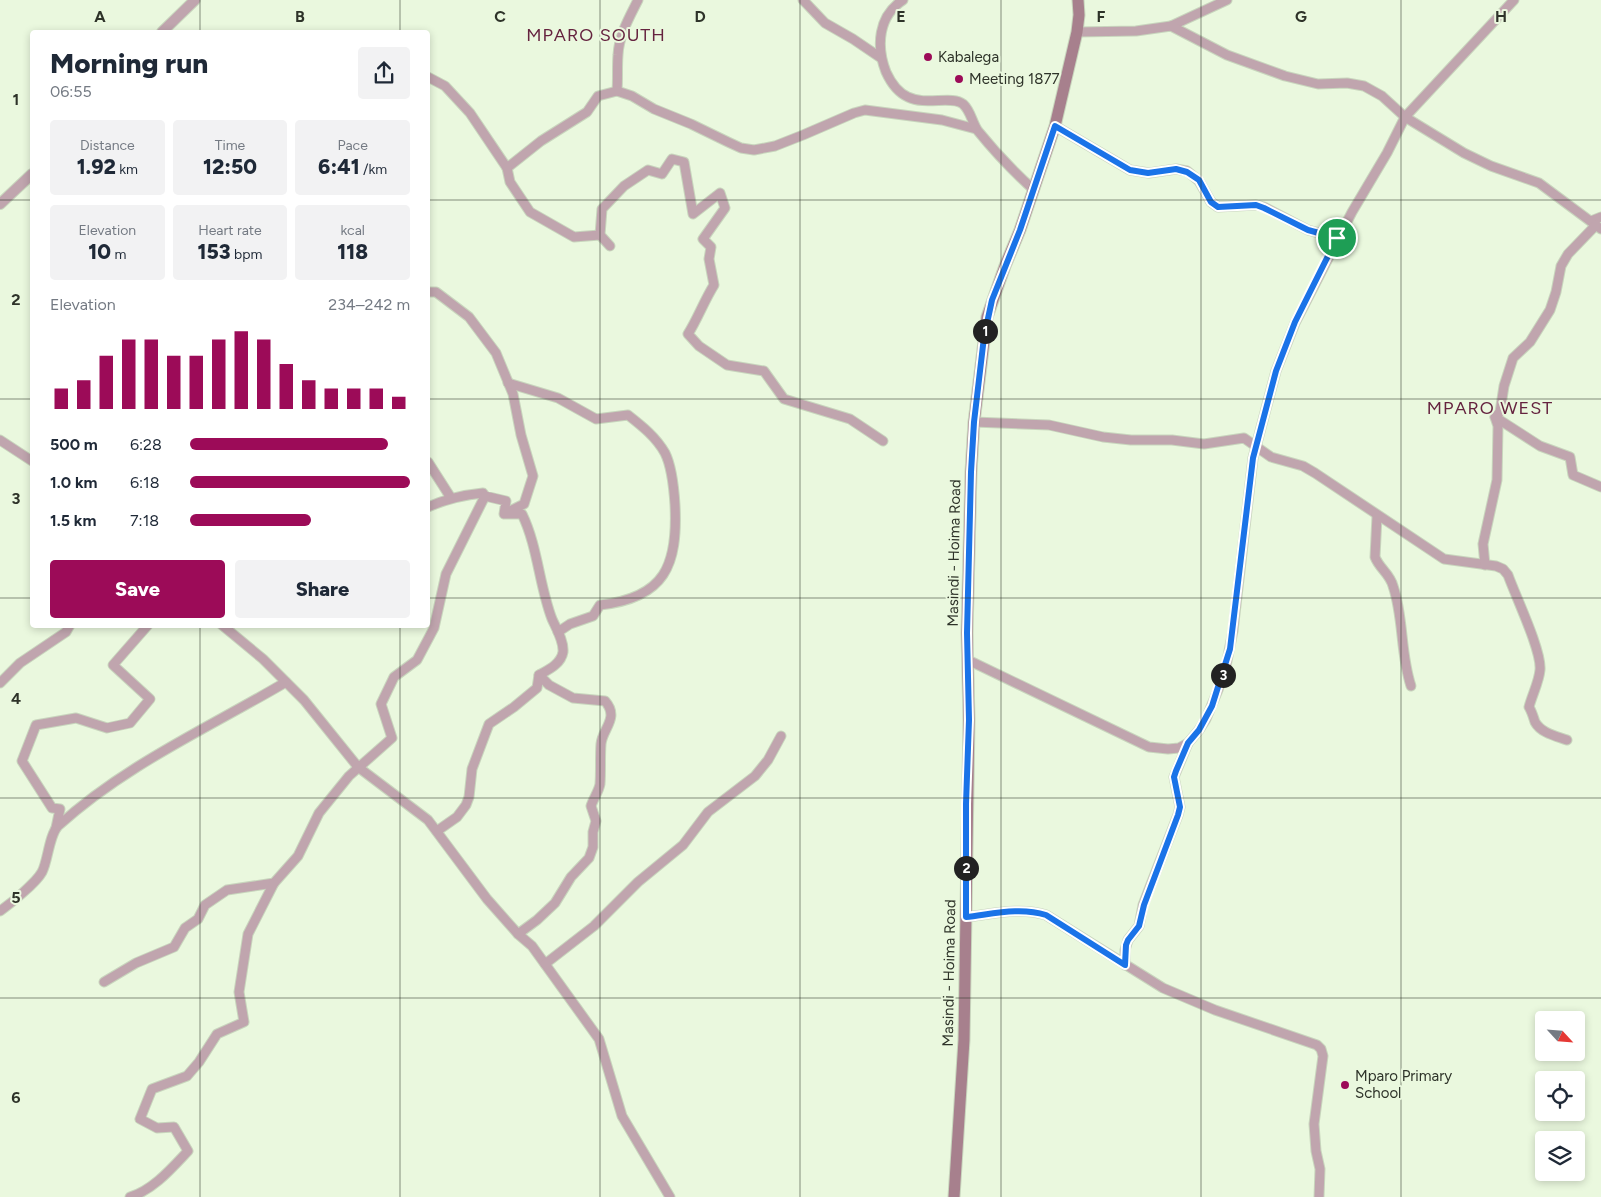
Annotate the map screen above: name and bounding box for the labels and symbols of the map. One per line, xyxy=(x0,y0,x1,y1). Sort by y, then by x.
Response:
text: A xyxy=(94,7,106,26)
text: B xyxy=(295,7,305,26)
text: C xyxy=(494,7,506,26)
text: D xyxy=(694,7,706,26)
text: E xyxy=(896,7,906,26)
text: F xyxy=(1097,7,1106,26)
text: G xyxy=(1295,7,1307,26)
text: H xyxy=(1495,7,1507,26)
district label: MPARO SOUTH xyxy=(526,24,666,46)
place label: Kabalega xyxy=(938,48,999,66)
marker: Kabalega xyxy=(922,51,934,63)
place label: Meeting 1877 xyxy=(969,70,1060,88)
marker: Meeting 1877 xyxy=(953,73,965,85)
text: 1 xyxy=(13,90,19,109)
pin xyxy=(1316,217,1358,259)
text: 2 xyxy=(11,290,21,309)
pin: 1 xyxy=(972,318,998,344)
district label: MPARO WEST xyxy=(1427,397,1553,419)
street label: Masindi - Hoima Road xyxy=(944,479,964,627)
text: 3 xyxy=(12,489,21,508)
pin: 3 xyxy=(1210,662,1236,688)
text: 4 xyxy=(11,689,21,708)
pin: 2 xyxy=(954,856,978,880)
text: 5 xyxy=(11,888,21,907)
street label: Masindi - Hoima Road xyxy=(939,899,959,1047)
north arrow xyxy=(1535,1011,1585,1061)
place label: Mparo Primary School xyxy=(1355,1067,1452,1102)
marker: Mparo Primary School xyxy=(1339,1079,1351,1091)
text: 6 xyxy=(11,1088,21,1107)

